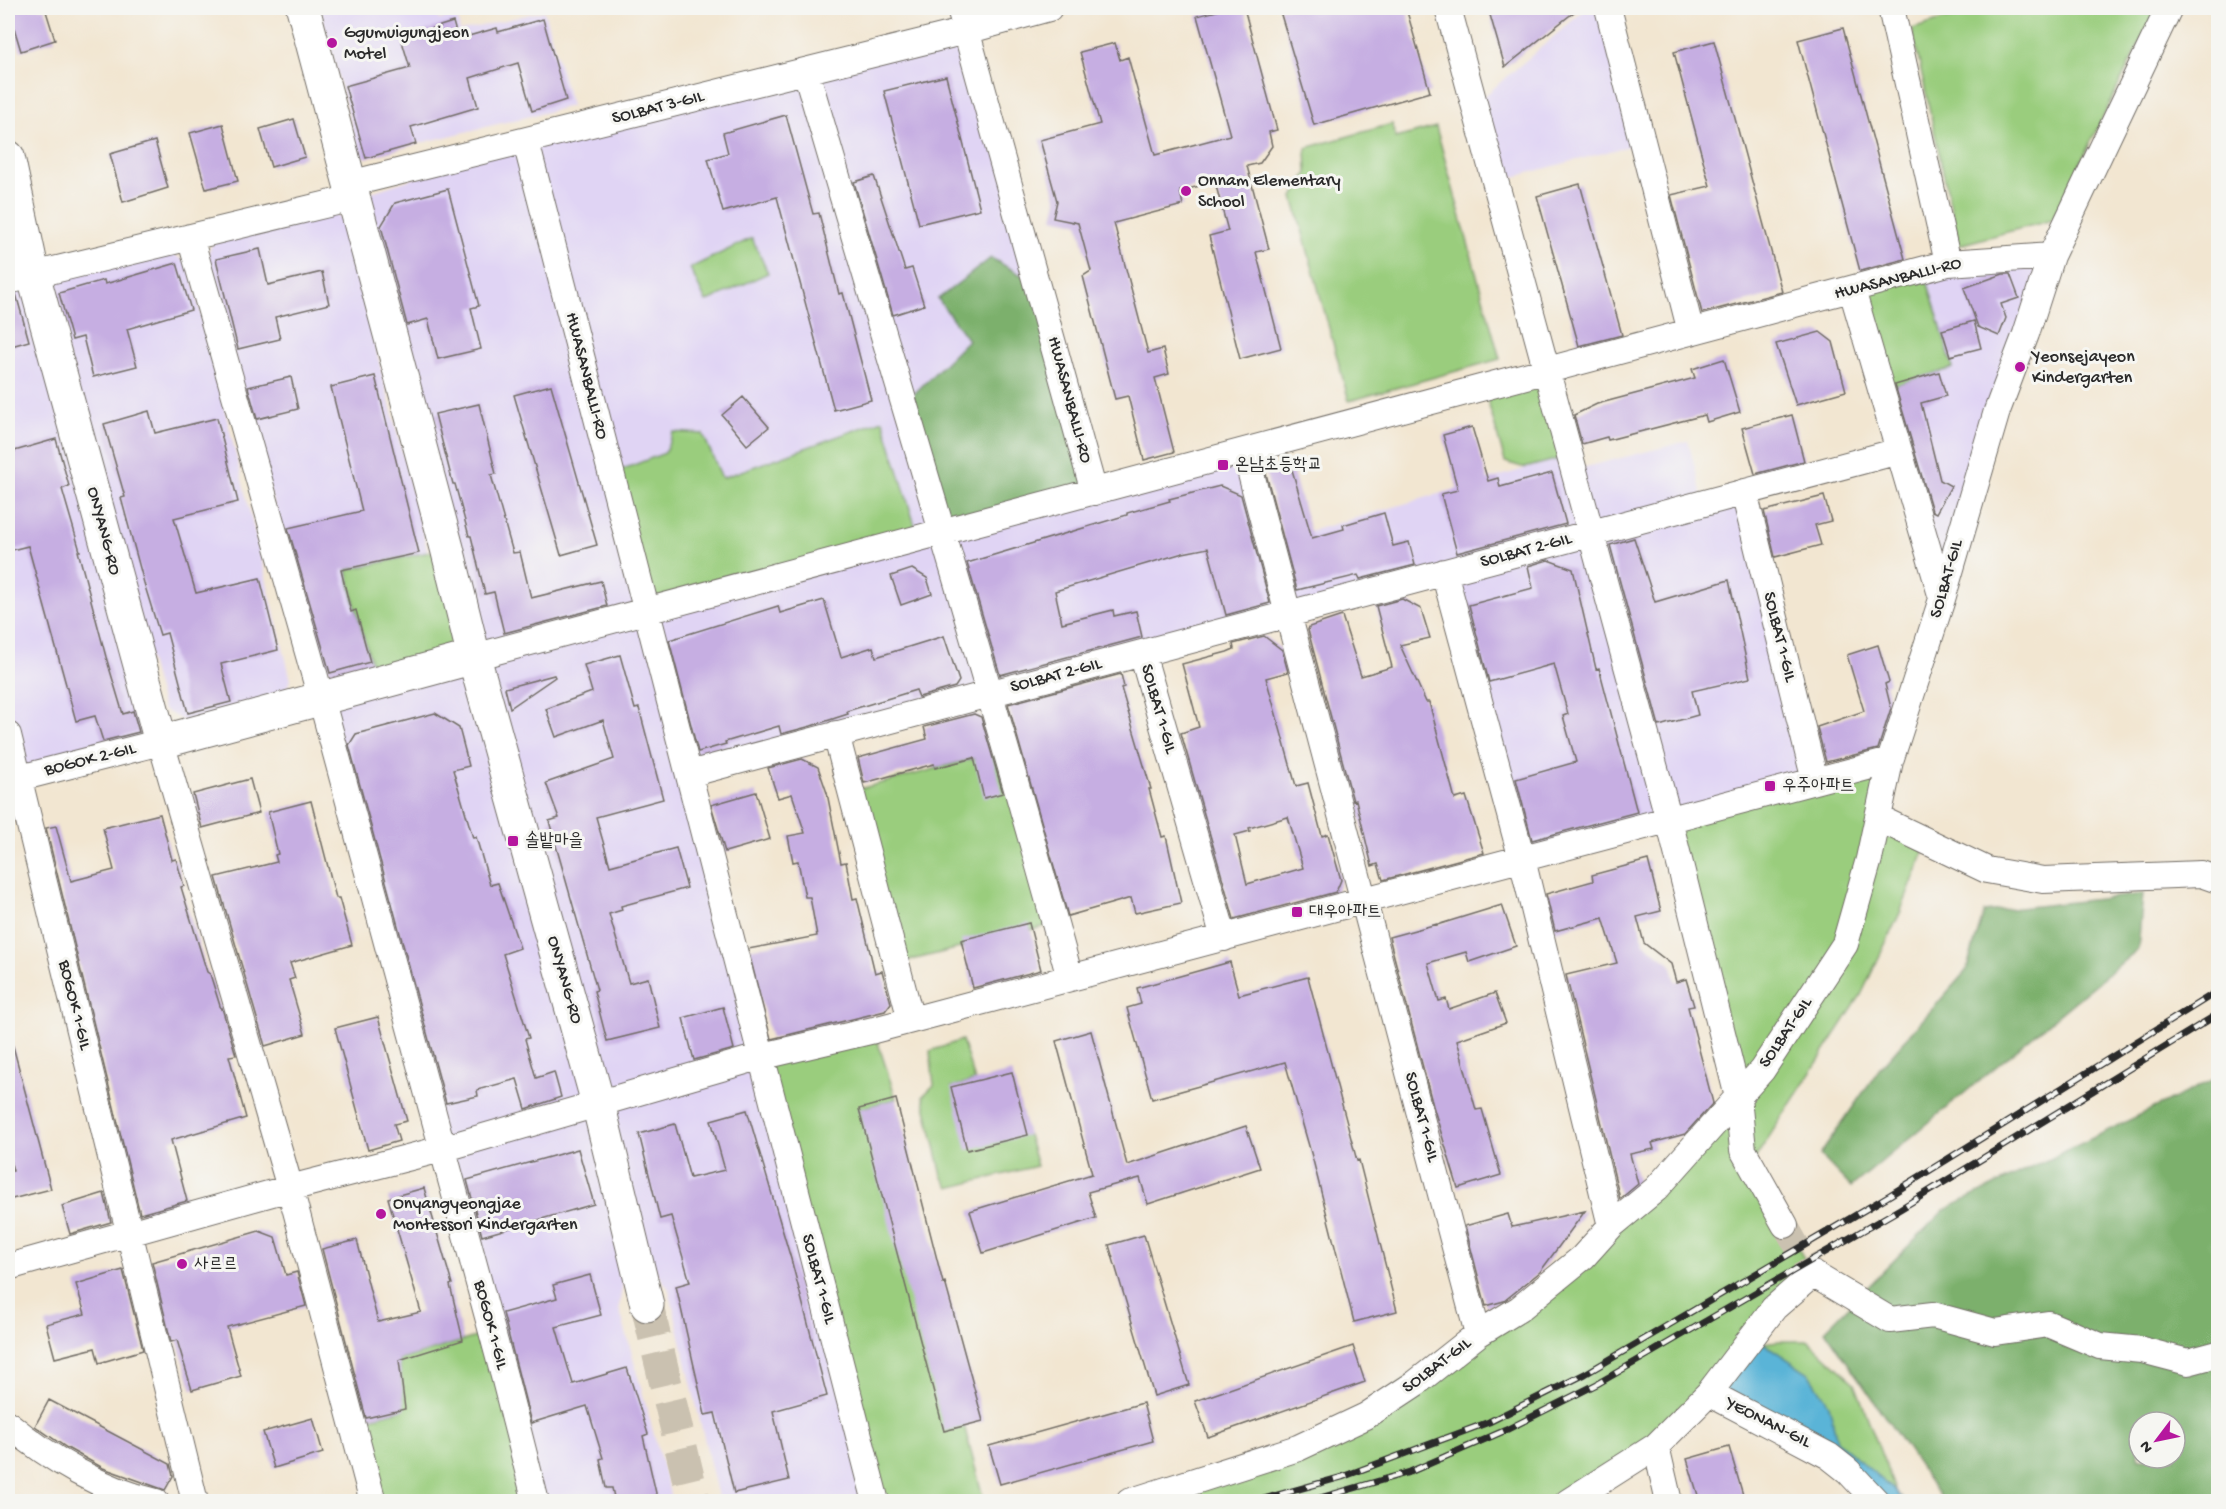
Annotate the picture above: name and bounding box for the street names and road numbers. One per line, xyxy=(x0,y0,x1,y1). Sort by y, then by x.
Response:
street label: SOLBAT 3-GIL xyxy=(610,86,708,130)
street label: HWASANBALLI-RO xyxy=(1832,253,1964,305)
street label: HWASANBALLI-RO xyxy=(560,310,612,442)
street label: HWASANBALLI-RO xyxy=(1042,334,1096,466)
street label: ONYANG-RO xyxy=(81,485,125,578)
street label: SOLBAT 2-GIL xyxy=(1478,528,1575,573)
street label: SOLBAT-GIL xyxy=(1926,536,1969,621)
street label: SOLBAT 1-GIL xyxy=(1758,590,1801,686)
street label: SOLBAT 2-GIL xyxy=(1008,653,1105,698)
street label: SOLBAT 1-GIL xyxy=(1135,662,1181,757)
street label: BOGOK 2-GIL xyxy=(41,738,139,782)
street label: ONYANG-RO xyxy=(541,934,587,1027)
street label: BOGOK 1-GIL xyxy=(52,957,96,1053)
street label: SOLBAT-GIL xyxy=(1755,993,1818,1072)
street label: SOLBAT 1-GIL xyxy=(1399,1070,1443,1165)
street label: SOLBAT 1-GIL xyxy=(796,1232,840,1327)
street label: BOGOK 1-GIL xyxy=(468,1277,512,1373)
street label: SOLBAT-GIL xyxy=(1399,1333,1477,1399)
street label: YEONAN-GIL xyxy=(1720,1392,1815,1454)

